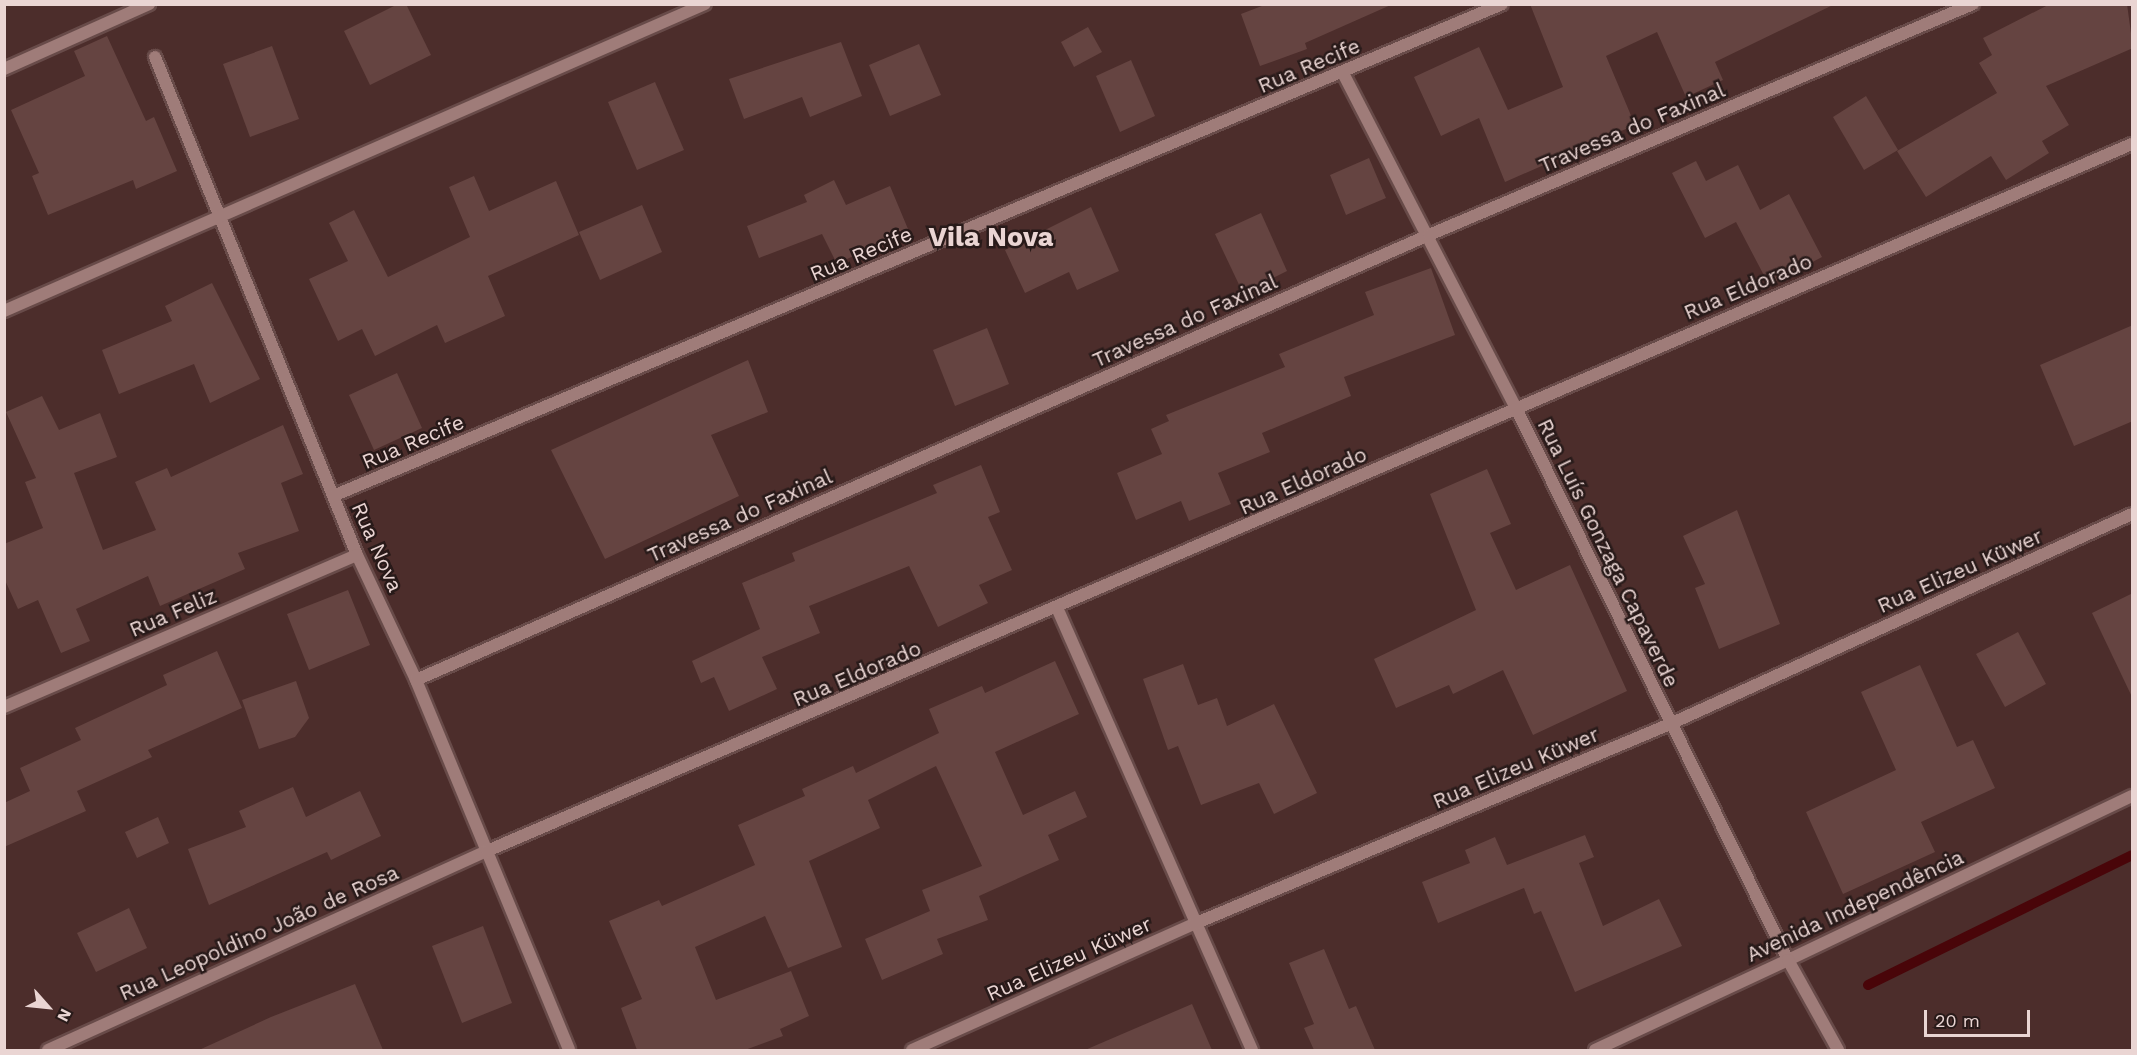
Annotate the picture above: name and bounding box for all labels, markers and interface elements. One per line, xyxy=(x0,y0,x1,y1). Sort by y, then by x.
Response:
street label: Rua Recife xyxy=(1254,33,1364,99)
street label: Travessa do Faxinal xyxy=(1535,77,1729,179)
street label: Rua Recife xyxy=(806,221,916,287)
district label: Vila Nova xyxy=(928,222,1054,254)
street label: Rua Eldorado xyxy=(1680,249,1816,325)
street label: Travessa do Faxinal xyxy=(1089,269,1281,373)
street label: Rua Recife xyxy=(358,409,468,475)
street label: Rua Luís Gonzaga Capaverde xyxy=(1532,414,1684,692)
street label: Rua Eldorado xyxy=(1235,442,1371,520)
street label: Travessa do Faxinal xyxy=(644,464,836,568)
street label: Rua Nova xyxy=(346,498,408,596)
street label: Rua Elizeu Küwer xyxy=(1873,523,2047,619)
street label: Rua Feliz xyxy=(125,583,221,643)
street label: Rua Eldorado xyxy=(789,636,925,712)
street label: Rua Elizeu Küwer xyxy=(1429,722,1603,814)
street label: Avenida Independência xyxy=(1742,844,1968,968)
street label: Rua Leopoldino João de Rosa xyxy=(115,860,403,1006)
street label: Rua Elizeu Küwer xyxy=(982,911,1156,1007)
north arrow xyxy=(18,977,78,1037)
scale bar xyxy=(1927,998,2034,1036)
text: N xyxy=(53,1006,76,1025)
text: 20 m xyxy=(1935,1010,1980,1031)

